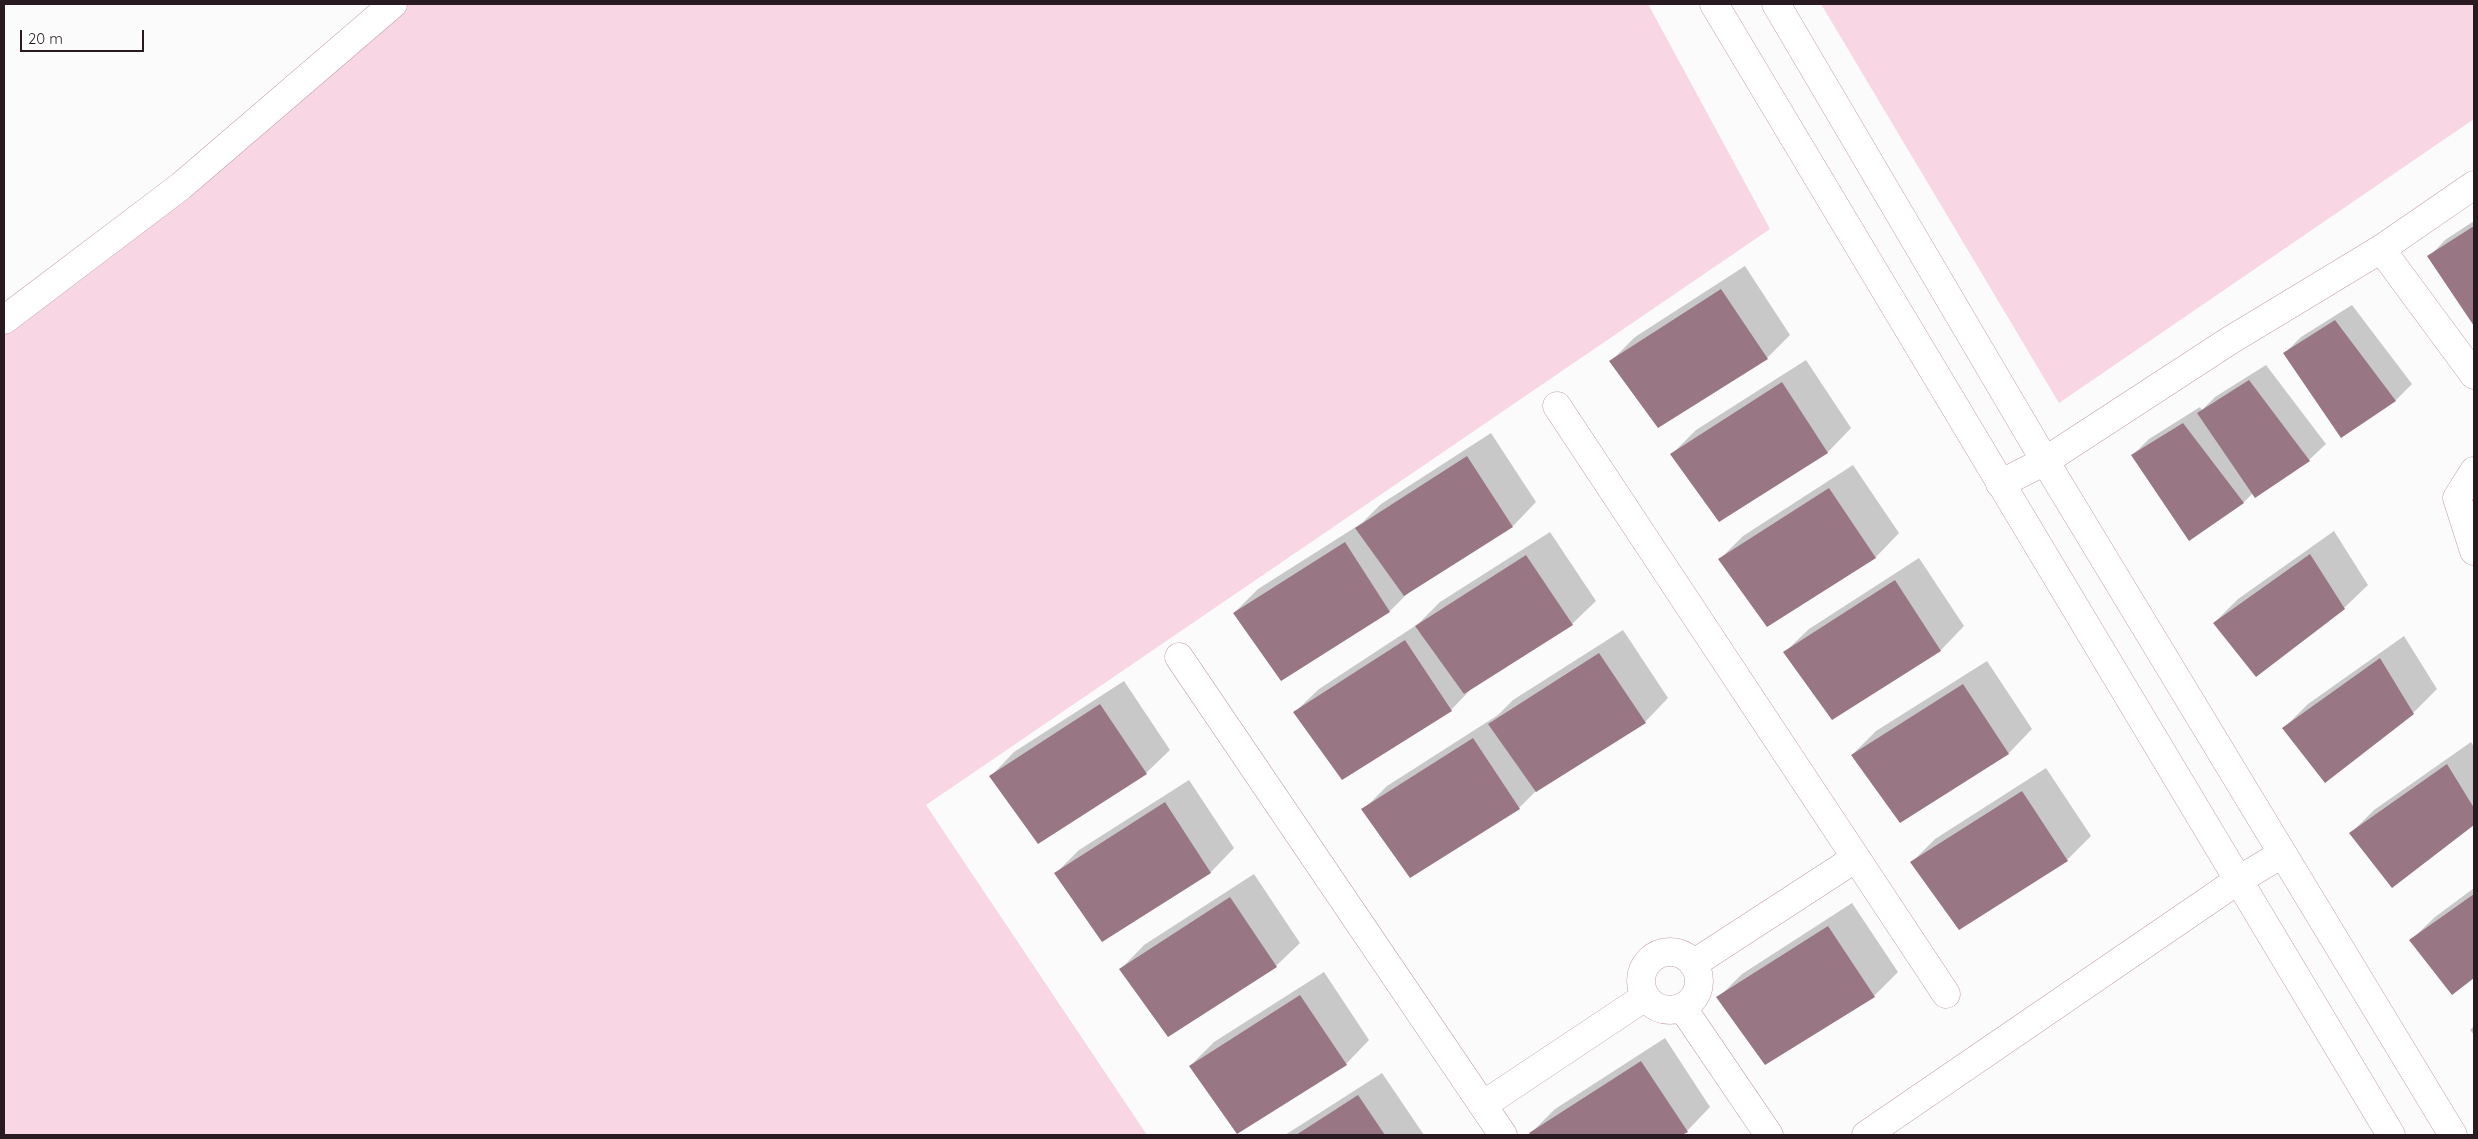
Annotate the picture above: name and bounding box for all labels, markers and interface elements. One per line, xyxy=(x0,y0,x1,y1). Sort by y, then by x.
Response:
scale bar xyxy=(22,20,146,52)
text: 20 m xyxy=(28,29,63,48)

